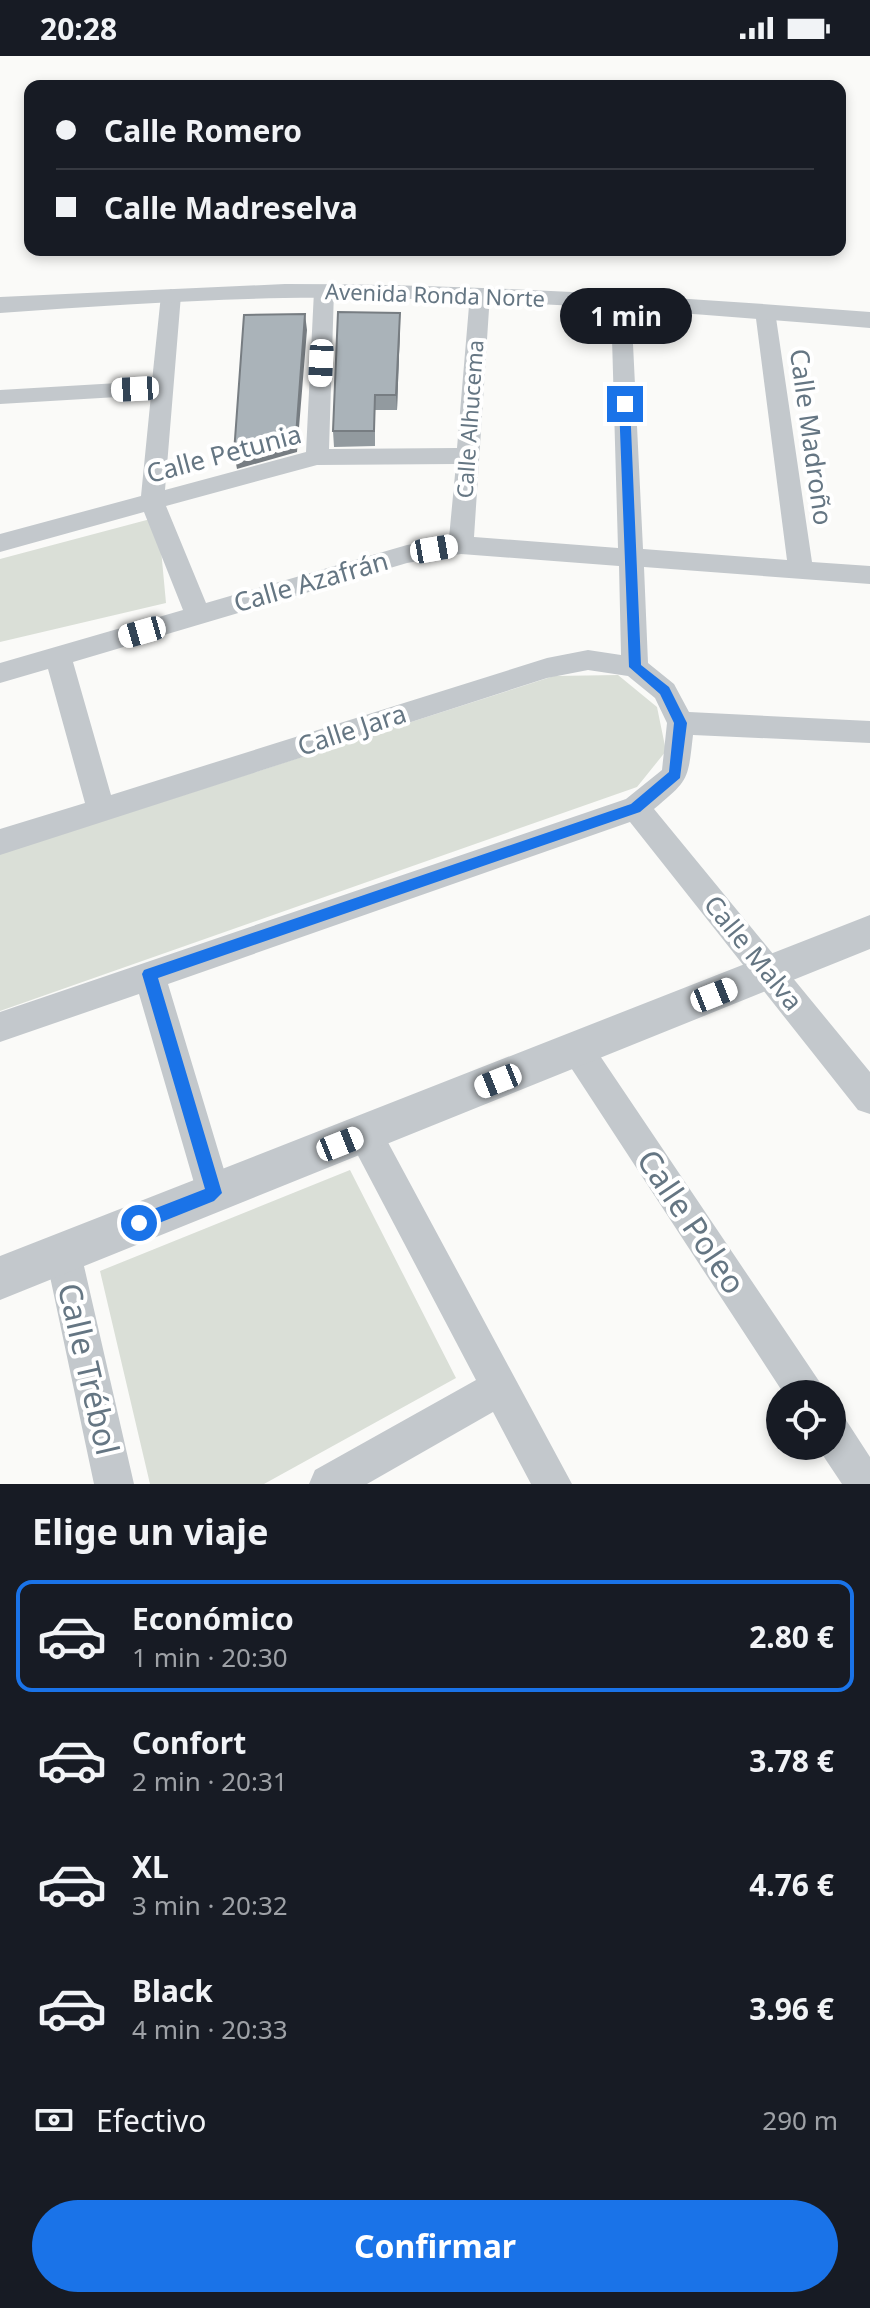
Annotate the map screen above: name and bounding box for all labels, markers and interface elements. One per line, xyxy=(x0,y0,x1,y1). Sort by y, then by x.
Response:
text: 20:28 xyxy=(40,8,117,49)
text: Calle Romero xyxy=(104,110,302,151)
text: Calle Madreselva xyxy=(104,187,358,228)
street label: Avenida Ronda Norte xyxy=(325,275,546,313)
callout: 1 min xyxy=(559,288,691,344)
text: 1 min xyxy=(590,298,662,334)
car xyxy=(308,338,334,388)
street label: Calle Alhucema xyxy=(449,339,489,499)
street label: Calle Madroño xyxy=(782,346,842,527)
car xyxy=(110,376,160,402)
route end xyxy=(607,386,643,422)
street label: Calle Petunia xyxy=(142,415,305,491)
car xyxy=(408,533,460,565)
street label: Calle Azafrán xyxy=(229,542,392,620)
car xyxy=(116,614,168,650)
street label: Calle Jara xyxy=(293,695,411,764)
street label: Calle Malva xyxy=(696,887,811,1018)
car xyxy=(687,975,741,1015)
car xyxy=(471,1061,525,1101)
car xyxy=(313,1124,367,1164)
street label: Calle Poleo xyxy=(628,1141,756,1302)
route start xyxy=(121,1205,157,1241)
street label: Calle Trébol xyxy=(49,1278,130,1459)
map controls xyxy=(766,1380,846,1460)
button: locate xyxy=(766,1380,846,1460)
text: Elige un viaje xyxy=(32,1507,269,1556)
text: Económico xyxy=(132,1598,294,1639)
icon: car xyxy=(36,1600,108,1672)
text: 2.80 € xyxy=(749,1616,834,1657)
text: 1 min · 20:30 xyxy=(132,1639,288,1675)
text: Confort xyxy=(132,1722,246,1763)
icon: car xyxy=(36,1724,108,1796)
text: 3.78 € xyxy=(749,1740,834,1781)
text: 2 min · 20:31 xyxy=(132,1763,288,1799)
text: XL xyxy=(132,1846,169,1887)
icon: car xyxy=(36,1848,108,1920)
text: 4.76 € xyxy=(749,1864,834,1905)
text: 3 min · 20:32 xyxy=(132,1887,288,1923)
text: Black xyxy=(132,1970,213,2011)
icon: car xyxy=(36,1972,108,2044)
text: 3.96 € xyxy=(749,1988,834,2029)
text: 4 min · 20:33 xyxy=(132,2011,288,2047)
icon: cash xyxy=(32,2098,76,2142)
text: Efectivo xyxy=(96,2100,206,2141)
text: 290 m xyxy=(762,2102,838,2138)
button: Confirmar xyxy=(32,2200,838,2292)

